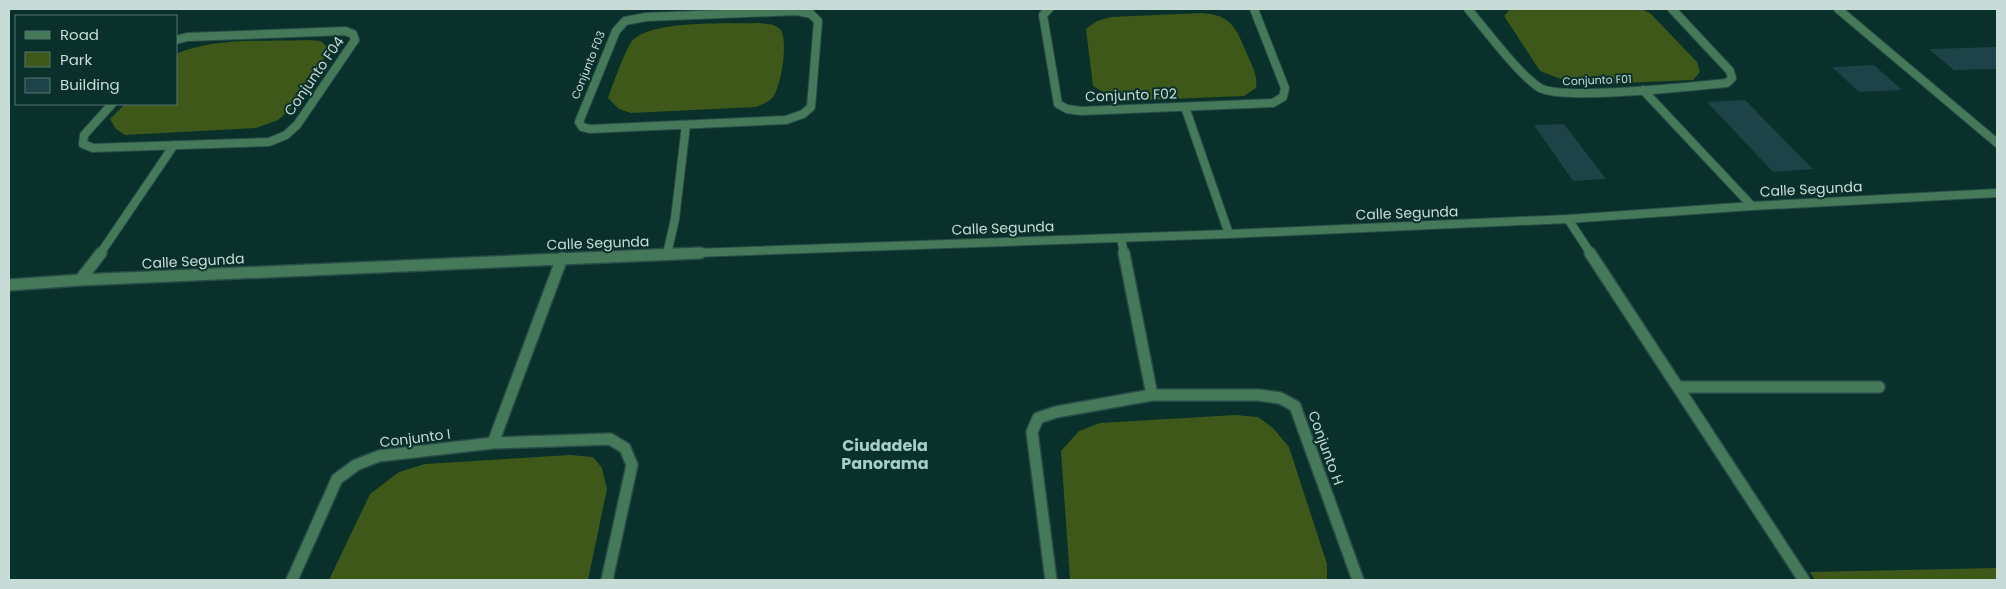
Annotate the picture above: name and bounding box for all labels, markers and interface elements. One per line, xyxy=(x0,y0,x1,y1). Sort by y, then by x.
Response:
legend xyxy=(15,15,178,105)
text: Road xyxy=(60,24,99,45)
street label: Conjunto F03 xyxy=(567,28,609,102)
street label: Conjunto F04 xyxy=(279,32,349,120)
text: Park xyxy=(60,49,92,70)
street label: Conjunto F01 xyxy=(1562,71,1632,89)
text: Building xyxy=(60,74,120,95)
street label: Conjunto F02 xyxy=(1085,83,1177,107)
street label: Calle Segunda xyxy=(1759,176,1863,202)
street label: Calle Segunda xyxy=(1355,201,1459,225)
street label: Calle Segunda xyxy=(951,216,1055,240)
street label: Calle Segunda xyxy=(546,231,650,255)
street label: Calle Segunda xyxy=(141,248,245,274)
street label: Conjunto H xyxy=(1303,408,1349,488)
street label: Conjunto I xyxy=(378,424,452,452)
district label: Ciudadela Panorama xyxy=(841,434,929,475)

